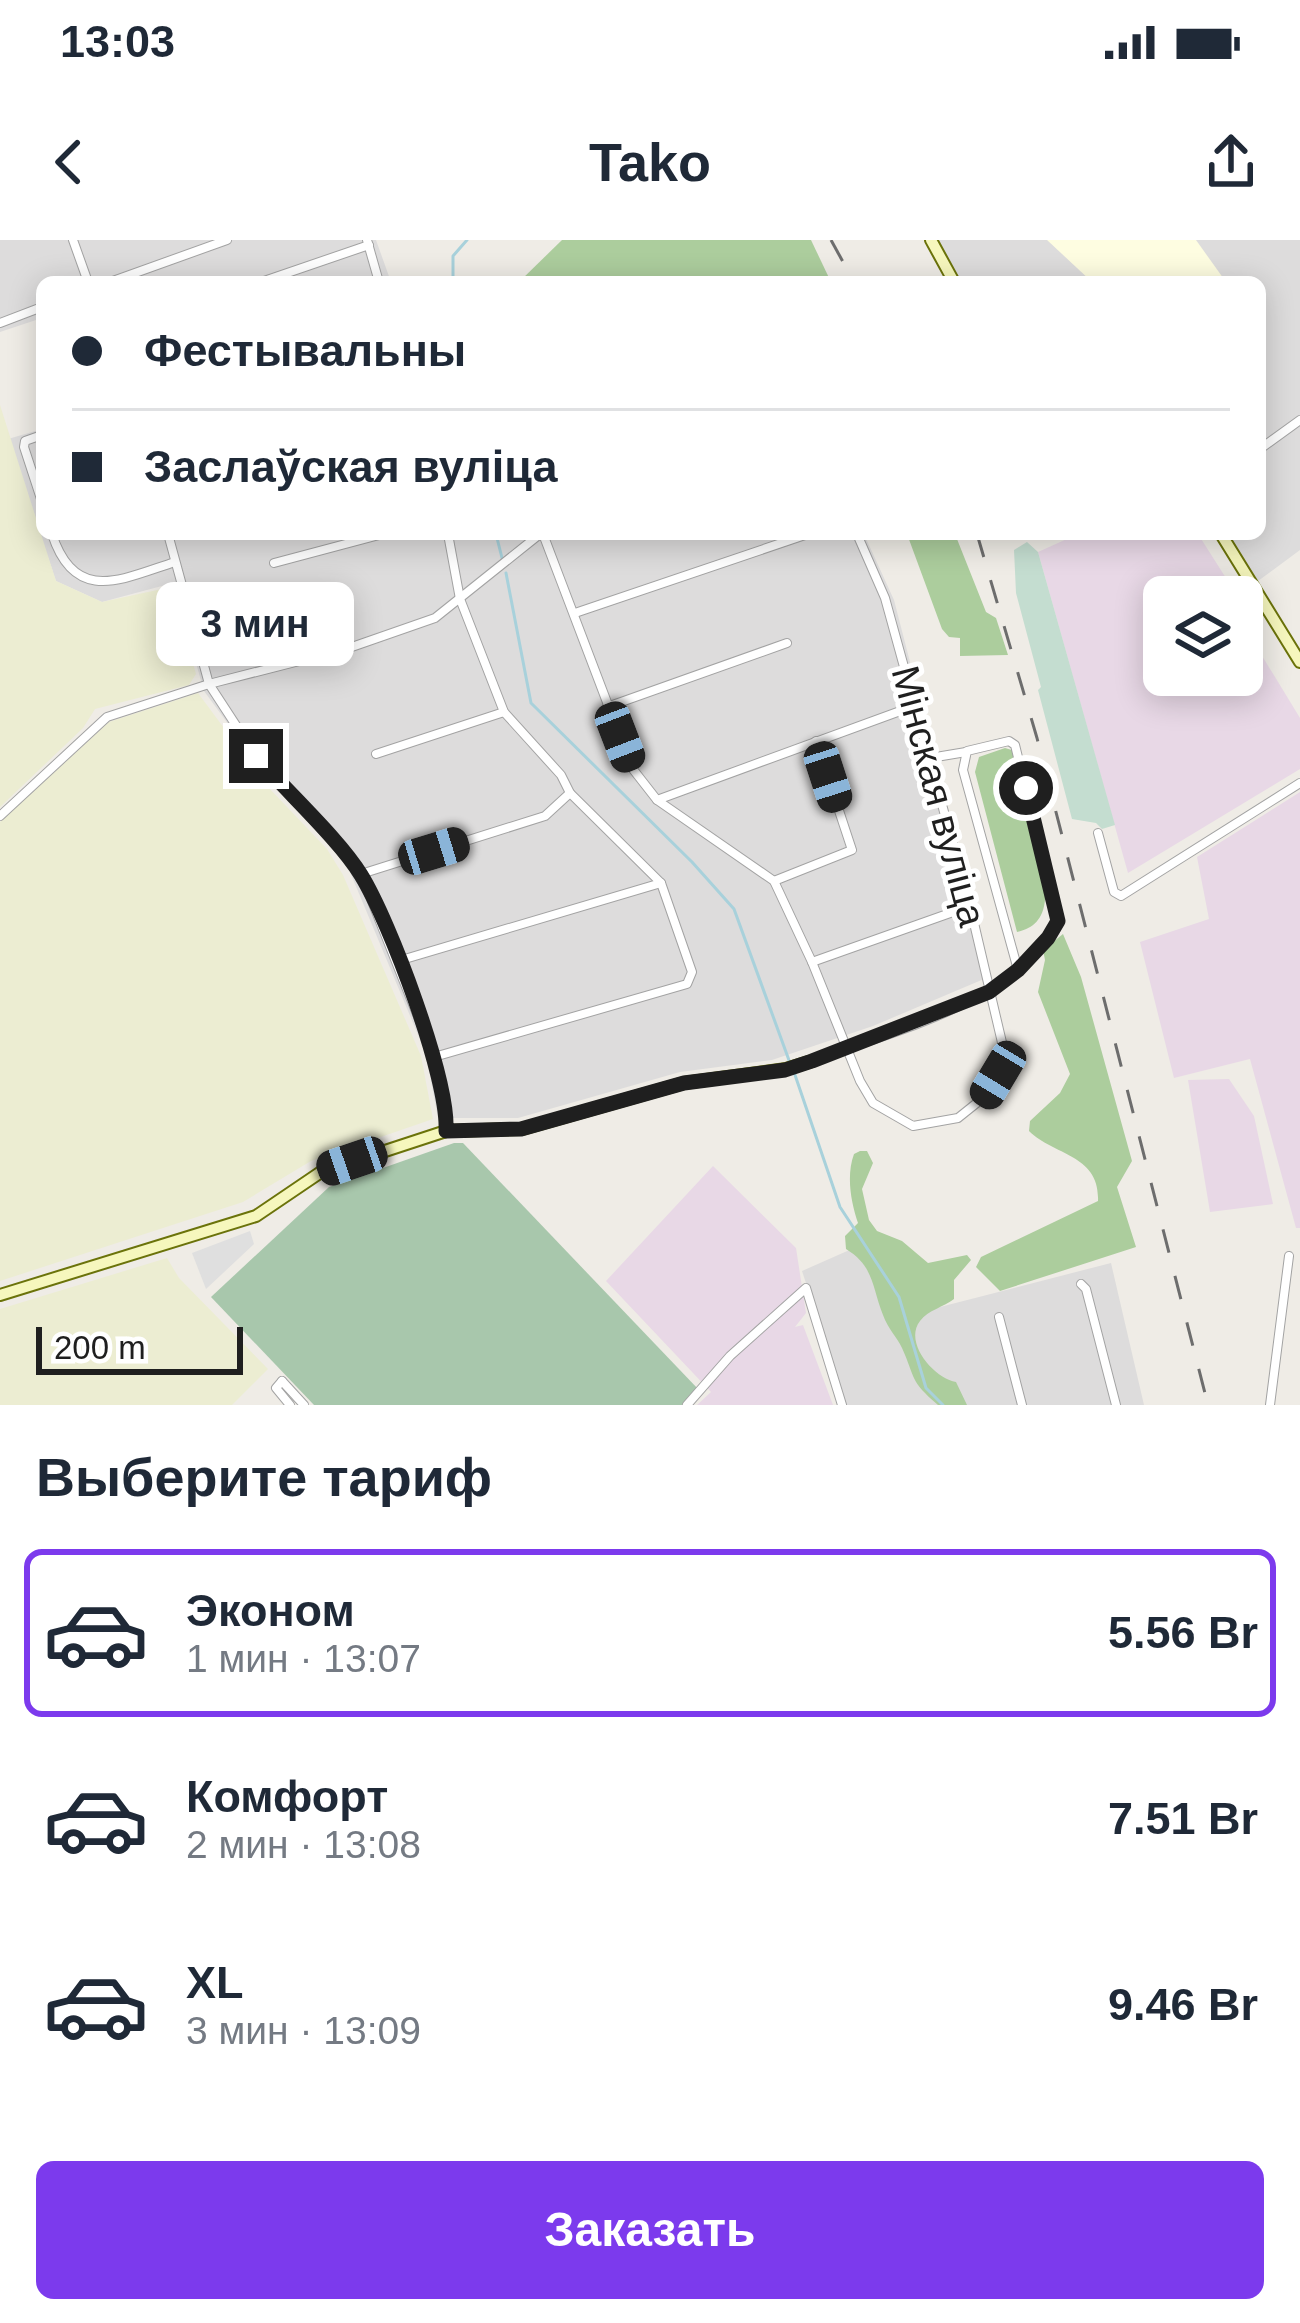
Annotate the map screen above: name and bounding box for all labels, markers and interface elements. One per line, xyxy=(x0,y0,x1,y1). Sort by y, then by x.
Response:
text: 13:03 xyxy=(60,16,175,67)
icon: back xyxy=(36,129,102,195)
icon: share xyxy=(1198,129,1264,195)
text: Tako xyxy=(589,132,711,192)
text: Фестывальны xyxy=(144,325,466,376)
text: Заслаўская вуліца xyxy=(144,441,558,492)
map controls xyxy=(1143,576,1263,696)
button: layers xyxy=(1143,576,1263,696)
callout: 3 мин xyxy=(157,582,355,666)
text: 3 мин xyxy=(201,602,309,645)
street label: Мінская вуліца xyxy=(884,661,994,931)
car xyxy=(590,697,650,777)
route end xyxy=(229,729,283,783)
car xyxy=(800,737,856,817)
route start xyxy=(999,761,1053,815)
car xyxy=(394,823,474,879)
car xyxy=(964,1035,1032,1115)
car xyxy=(312,1132,392,1190)
scale bar xyxy=(36,1321,243,1374)
text: 200 m xyxy=(54,1329,146,1366)
text: Выберите тариф xyxy=(36,1447,492,1507)
icon: car xyxy=(42,1579,150,1687)
text: Эконом xyxy=(186,1585,355,1636)
text: 5.56 Br xyxy=(1108,1607,1258,1658)
text: 1 мин · 13:07 xyxy=(186,1637,421,1680)
icon: car xyxy=(42,1765,150,1873)
text: Комфорт xyxy=(186,1771,388,1822)
text: 7.51 Br xyxy=(1108,1793,1258,1844)
text: 2 мин · 13:08 xyxy=(186,1823,421,1866)
icon: car xyxy=(42,1951,150,2059)
text: XL xyxy=(186,1957,244,2008)
text: 9.46 Br xyxy=(1108,1979,1258,2030)
text: 3 мин · 13:09 xyxy=(186,2009,421,2052)
button: Заказать xyxy=(36,2161,1264,2299)

